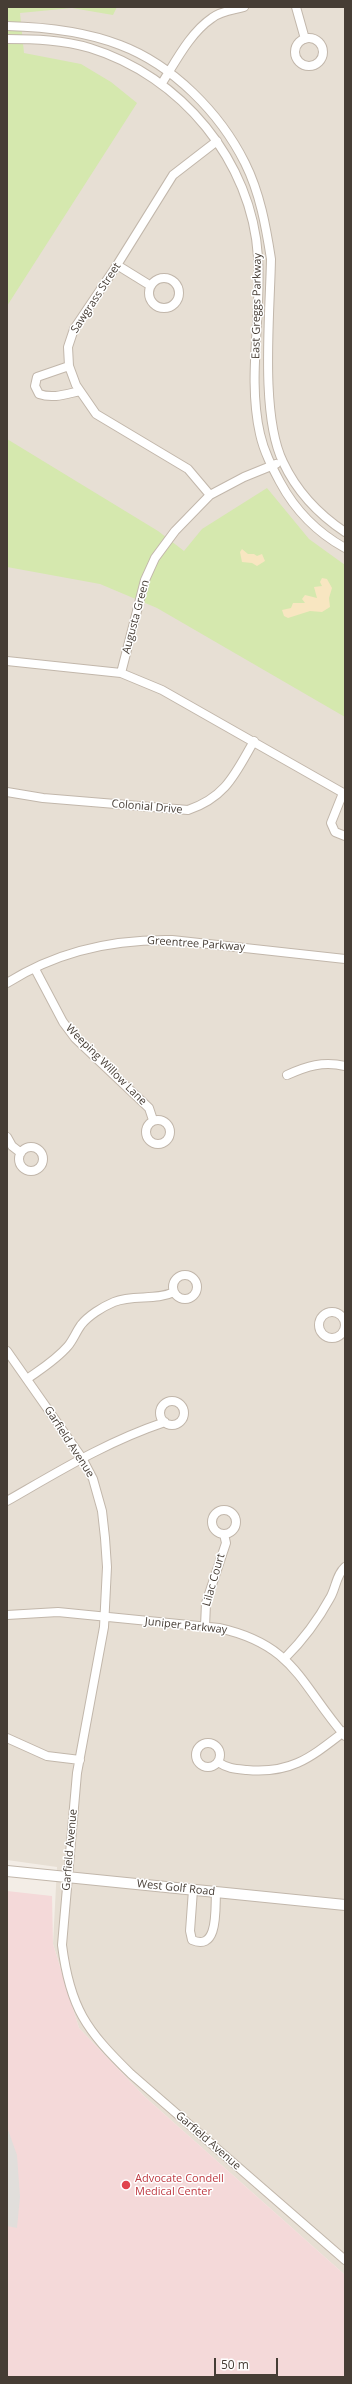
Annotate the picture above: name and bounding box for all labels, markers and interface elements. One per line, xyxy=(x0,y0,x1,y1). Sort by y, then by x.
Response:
street label: East Greggs Parkway xyxy=(249,253,265,359)
street label: Sawgrass Street xyxy=(68,260,124,336)
street label: Augusta Green xyxy=(120,579,152,655)
street label: Colonial Drive xyxy=(111,797,183,817)
street label: Greentree Parkway xyxy=(146,934,246,954)
street label: Weeping Willow Lane xyxy=(63,1022,149,1108)
street label: Garfield Avenue xyxy=(41,1404,97,1480)
street label: Lilac Court xyxy=(200,1552,228,1608)
street label: Juniper Parkway xyxy=(144,1615,228,1637)
street label: Garfield Avenue xyxy=(60,1809,80,1891)
street label: West Golf Road xyxy=(136,1877,216,1899)
street label: Garfield Avenue xyxy=(173,2109,243,2173)
place label: Advocate Condell Medical Center xyxy=(135,2172,224,2198)
marker: Advocate Condell Medical Center xyxy=(120,2179,132,2191)
scale bar xyxy=(216,2350,280,2376)
text: 50 m xyxy=(221,2356,249,2373)

